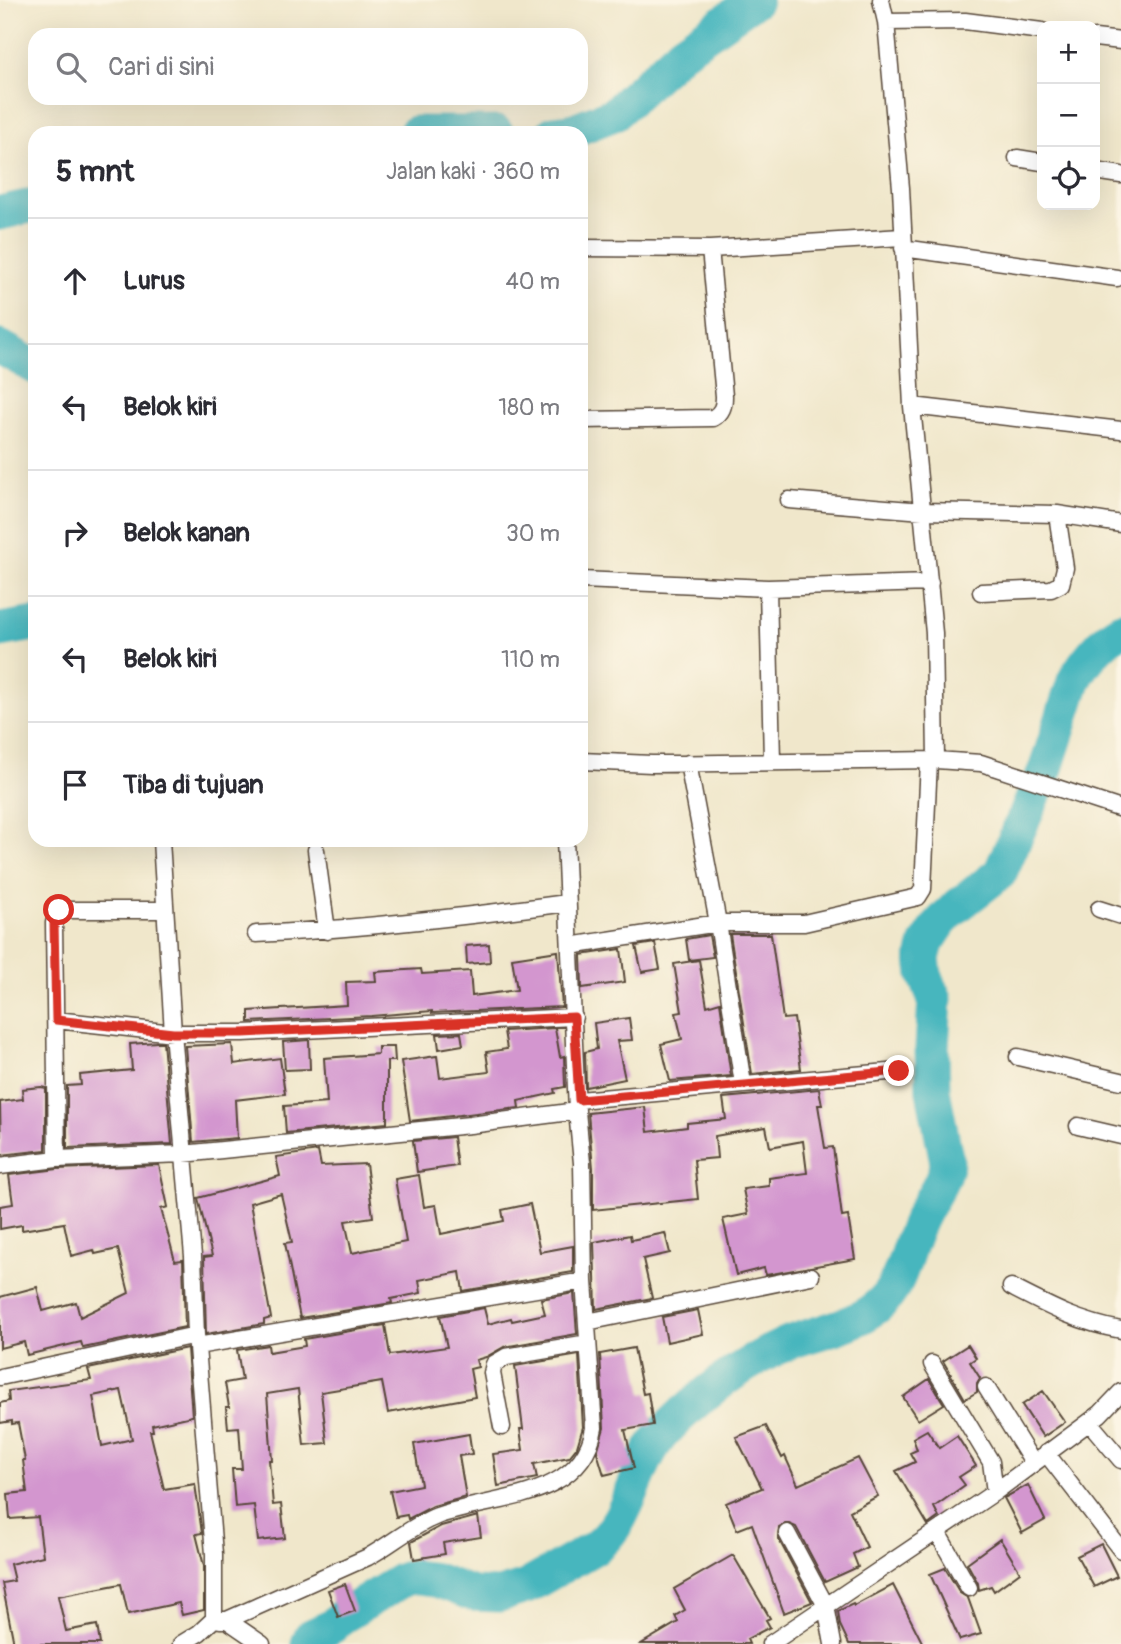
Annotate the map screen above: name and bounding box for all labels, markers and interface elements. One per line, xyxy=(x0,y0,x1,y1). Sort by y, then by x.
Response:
map controls xyxy=(1037,21,1100,210)
button: + xyxy=(1037,21,1100,84)
search box xyxy=(28,28,588,105)
icon: search xyxy=(52,48,90,86)
text: Cari di sini xyxy=(108,51,214,83)
button: − xyxy=(1037,84,1100,147)
button: locate xyxy=(1037,147,1100,210)
text: 5 mnt xyxy=(56,153,134,190)
text: Jalan kaki · 360 m xyxy=(386,157,560,186)
icon: ahead xyxy=(56,262,94,300)
text: Lurus xyxy=(123,265,185,297)
text: 40 m xyxy=(506,267,560,296)
icon: left xyxy=(56,388,94,426)
text: Belok kiri xyxy=(123,391,217,423)
text: 180 m xyxy=(498,393,560,422)
icon: right xyxy=(56,514,94,552)
text: Belok kanan xyxy=(123,517,250,549)
text: 30 m xyxy=(506,519,560,548)
icon: left xyxy=(56,640,94,678)
text: Belok kiri xyxy=(123,643,217,675)
text: 110 m xyxy=(501,645,560,674)
icon: arrive xyxy=(56,766,94,804)
text: Tiba di tujuan xyxy=(123,769,264,801)
route start xyxy=(43,894,74,925)
route end xyxy=(883,1055,914,1086)

